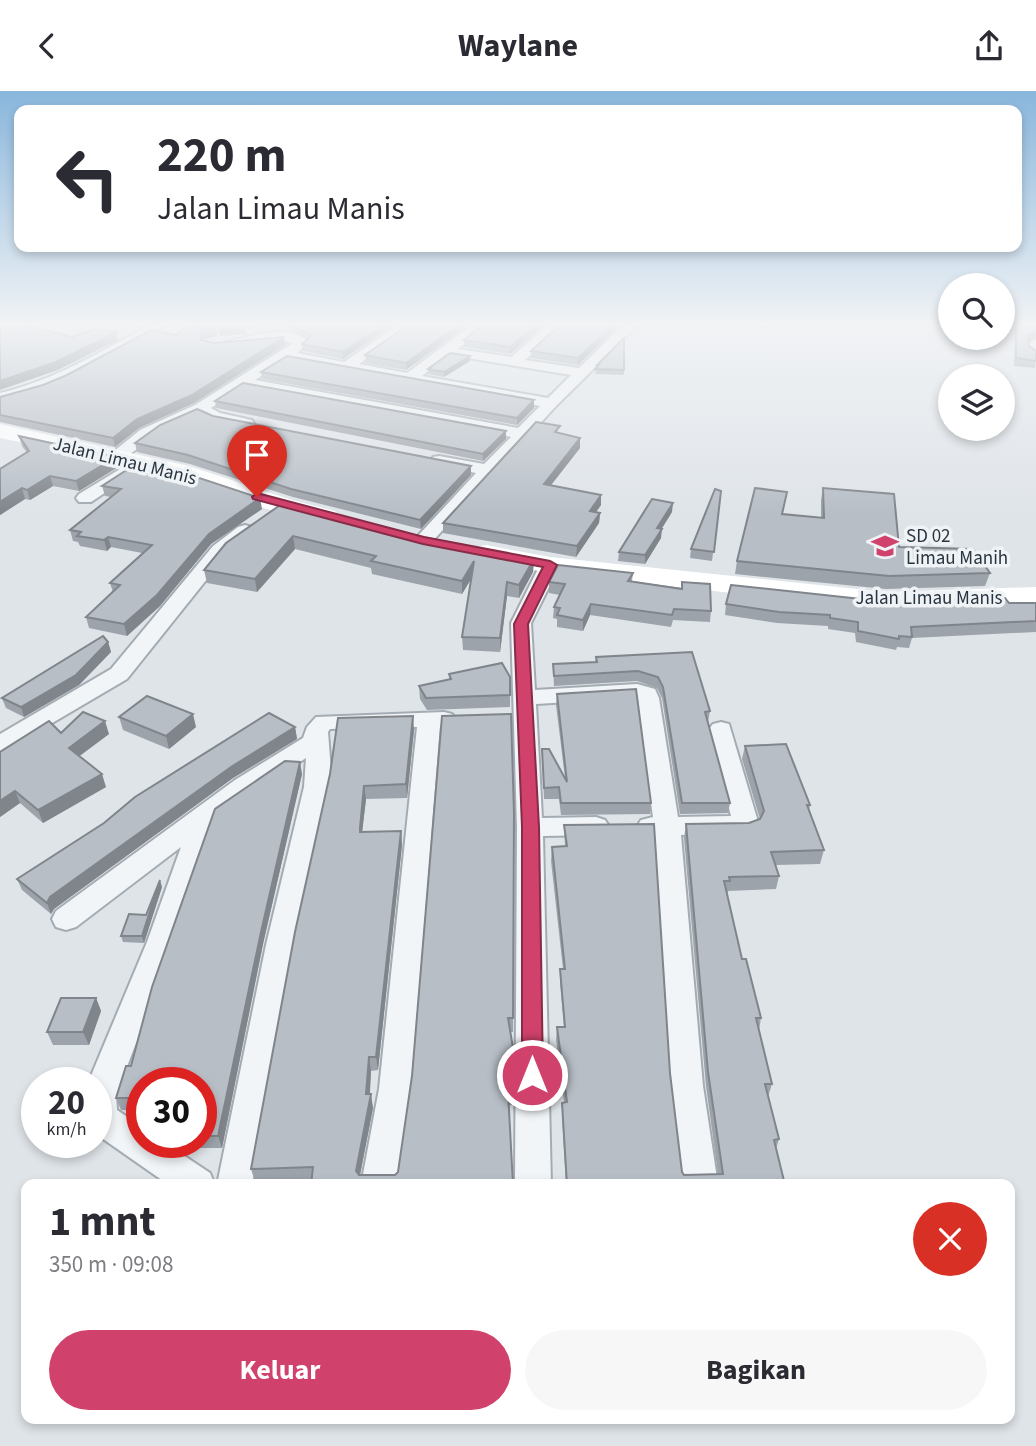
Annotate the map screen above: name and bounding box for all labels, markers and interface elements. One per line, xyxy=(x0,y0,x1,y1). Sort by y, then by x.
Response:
text: Waylane xyxy=(458,23,578,69)
icon: back xyxy=(28,27,66,65)
icon: share xyxy=(970,27,1008,65)
text: 220 m xyxy=(157,121,286,191)
icon: left xyxy=(42,133,133,224)
text: Jalan Limau Manis xyxy=(157,186,405,232)
map controls xyxy=(938,273,1015,441)
button: search xyxy=(938,273,1015,350)
button: layers xyxy=(938,364,1015,441)
pin xyxy=(227,425,287,497)
street label: Jalan Limau Manis xyxy=(50,431,199,492)
icon: arrive xyxy=(238,436,276,474)
place label: SD 02 Limau Manih xyxy=(906,523,1008,572)
school or university icon: SD 02 Limau Manih xyxy=(870,531,900,561)
street label: Jalan Limau Manis xyxy=(855,585,1003,612)
position arrow xyxy=(495,1038,569,1112)
speed limit sign: 30 xyxy=(126,1067,217,1158)
text: 20 xyxy=(48,1078,85,1128)
text: km/h xyxy=(47,1117,86,1142)
text: 1 mnt xyxy=(49,1192,156,1252)
button: close xyxy=(913,1202,987,1276)
text: 350 m · 09:08 xyxy=(49,1248,173,1281)
button: Keluar xyxy=(49,1330,511,1410)
button: Bagikan xyxy=(525,1330,987,1410)

